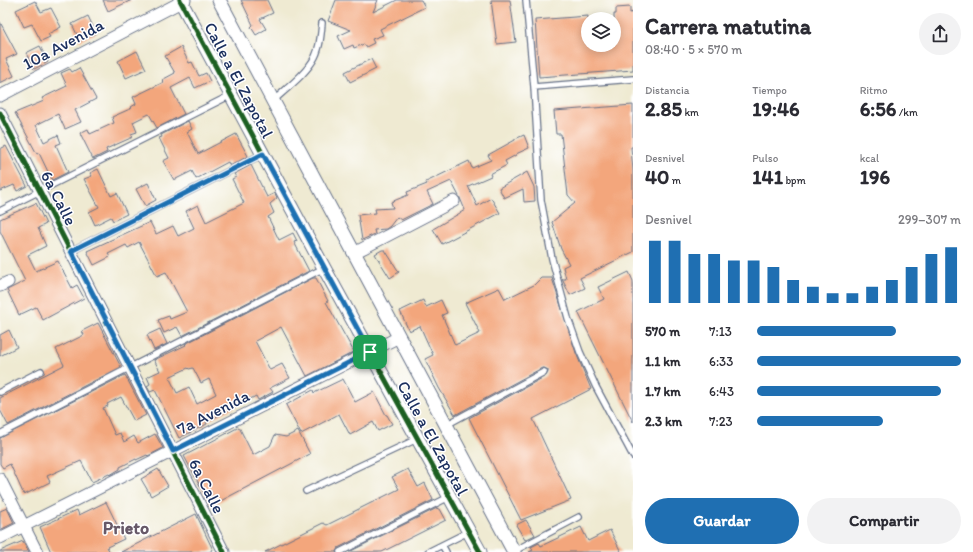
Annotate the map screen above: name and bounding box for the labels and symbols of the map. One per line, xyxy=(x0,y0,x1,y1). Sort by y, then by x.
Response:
street label: 10a Avenida xyxy=(19,14,107,74)
street label: Calle a El Zapotal xyxy=(200,19,278,141)
street label: 6a Calle xyxy=(37,167,81,229)
pin xyxy=(353,335,387,369)
street label: Calle a El Zapotal xyxy=(393,377,473,499)
street label: 7a Avenida xyxy=(173,385,253,439)
street label: 6a Calle xyxy=(185,455,229,517)
district label: Prieto xyxy=(103,517,149,539)

